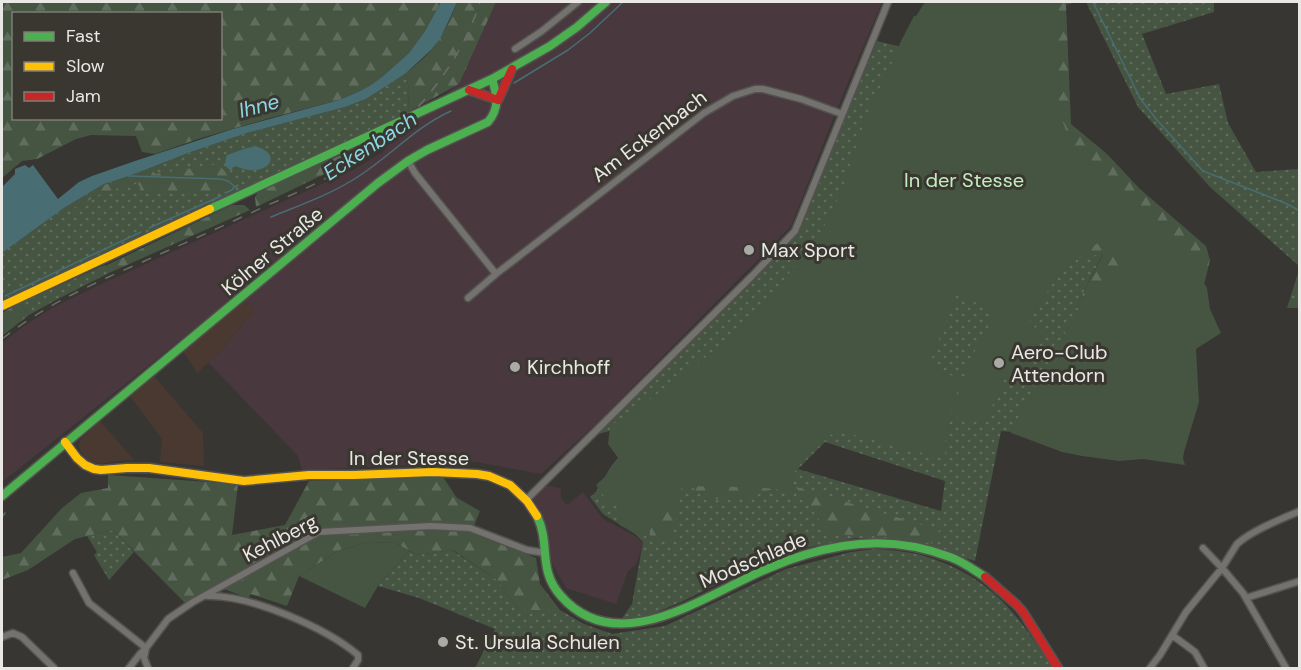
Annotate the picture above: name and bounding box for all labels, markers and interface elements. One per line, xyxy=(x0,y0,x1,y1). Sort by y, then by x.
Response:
legend xyxy=(12,12,222,120)
text: Fast xyxy=(66,24,101,48)
text: Slow xyxy=(66,54,105,78)
text: Jam xyxy=(66,84,101,108)
street label: Am Eckenbach xyxy=(586,84,712,188)
water label: Ihne xyxy=(236,87,282,125)
water label: Eckenbach xyxy=(318,105,422,187)
park label: In der Stesse xyxy=(904,167,1024,193)
street label: Kölner Straße xyxy=(216,201,328,301)
place label: Max Sport xyxy=(761,237,855,263)
marker: Max Sport xyxy=(742,243,756,257)
place label: Aero-Club Attendorn xyxy=(1011,339,1108,388)
place label: Kirchhoff xyxy=(527,354,611,380)
marker: Aero-Club Attendorn xyxy=(992,356,1006,370)
marker: Kirchhoff xyxy=(508,360,522,374)
street label: In der Stesse xyxy=(349,445,469,471)
street label: Kehlberg xyxy=(238,508,322,568)
street label: Modschlade xyxy=(696,526,810,594)
place label: St. Ursula Schulen xyxy=(455,629,620,655)
marker: St. Ursula Schulen xyxy=(436,635,450,649)

